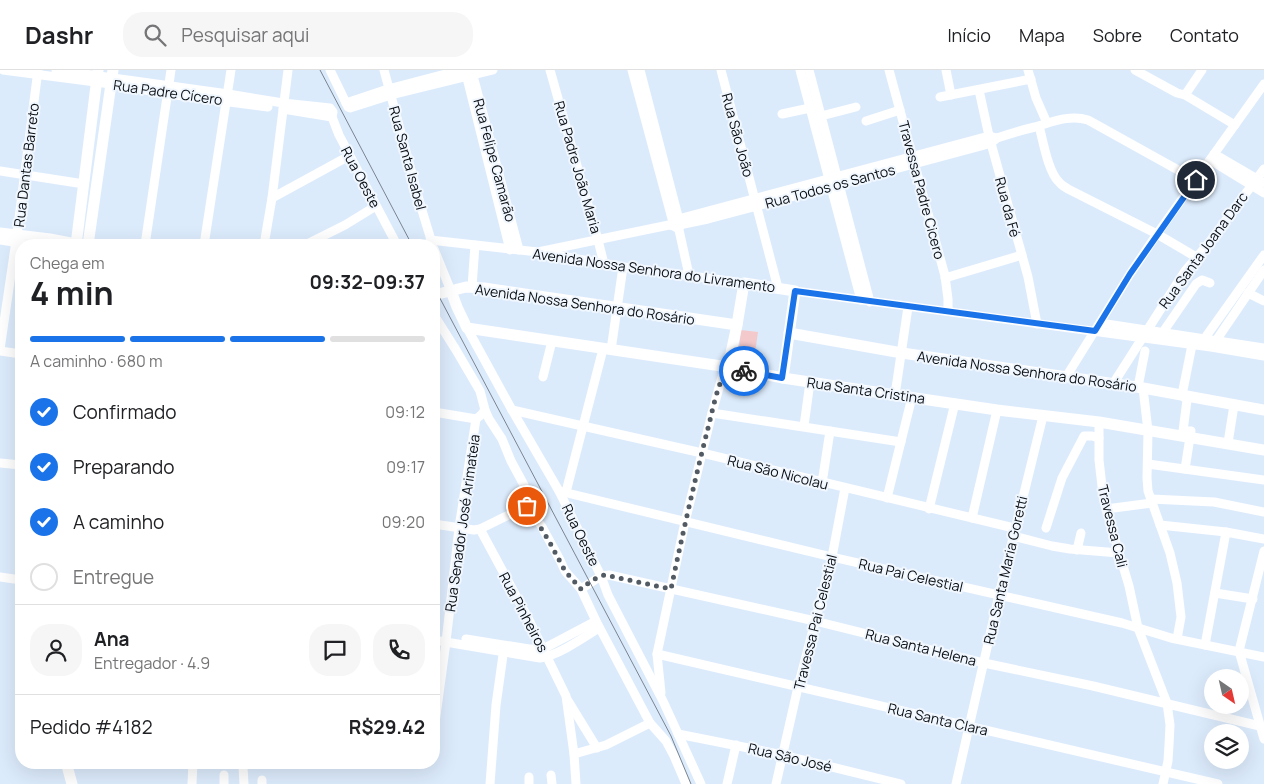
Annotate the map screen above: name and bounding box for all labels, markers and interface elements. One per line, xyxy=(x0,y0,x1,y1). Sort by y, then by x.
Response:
search box xyxy=(123,12,473,57)
text: Dashr xyxy=(25,18,93,51)
icon: search xyxy=(141,21,169,49)
text: Pesquisar aqui xyxy=(181,22,309,48)
text: Início xyxy=(947,23,991,47)
text: Mapa xyxy=(1019,23,1065,47)
text: Sobre xyxy=(1093,23,1142,47)
text: Contato xyxy=(1170,23,1239,47)
street label: Rua Padre Cícero xyxy=(112,75,224,109)
street label: Rua São João xyxy=(718,91,758,179)
street label: Rua Felipe Camarão xyxy=(469,96,521,224)
street label: Rua Padre João Maria xyxy=(550,98,606,236)
street label: Rua Dantas Barreto xyxy=(9,102,43,228)
street label: Rua Santa Isabel xyxy=(385,104,431,212)
street label: Travessa Padre Cicero xyxy=(894,119,950,261)
street label: Rua Oeste xyxy=(337,143,385,211)
street label: Rua Todos os Santos xyxy=(763,159,897,213)
pin xyxy=(1175,159,1217,201)
icon: home xyxy=(1182,166,1210,194)
street label: Rua da Fé xyxy=(991,175,1025,239)
street label: Rua Santa Joana Darc xyxy=(1154,188,1252,312)
street label: Avenida Nossa Senhora do Livramento xyxy=(532,244,776,296)
text: Chega em xyxy=(30,252,105,274)
text: 09:32–09:37 xyxy=(310,269,425,295)
text: 4 min xyxy=(30,271,114,315)
street label: Avenida Nossa Senhora do Rosário xyxy=(474,279,696,329)
courier xyxy=(719,346,769,396)
street label: Avenida Nossa Senhora do Rosário xyxy=(916,346,1138,396)
text: A caminho · 680 m xyxy=(30,350,163,372)
icon: bike xyxy=(730,357,758,385)
street label: Rua Santa Cristina xyxy=(806,372,926,408)
icon: check xyxy=(30,398,58,426)
text: Confirmado xyxy=(73,399,177,425)
text: 09:12 xyxy=(385,401,425,423)
street label: Rua Senador José Arimateia xyxy=(440,433,484,613)
street label: Rua São Nicolau xyxy=(726,450,830,494)
icon: check xyxy=(30,453,58,481)
text: Preparando xyxy=(73,454,175,480)
text: 09:17 xyxy=(386,456,425,478)
street label: Travessa Cali xyxy=(1094,483,1132,569)
pin xyxy=(506,485,548,527)
icon: bag xyxy=(513,492,541,520)
street label: Rua Santa Maria Goretti xyxy=(979,494,1031,646)
street label: Rua Oeste xyxy=(558,501,604,569)
icon: check xyxy=(30,508,58,536)
text: A caminho xyxy=(73,509,164,535)
text: 09:20 xyxy=(382,511,425,533)
street label: Travessa Pai Celestial xyxy=(789,552,841,692)
street label: Rua Pai Celestial xyxy=(857,554,965,596)
text: Entregue xyxy=(73,564,154,590)
street label: Rua Pinheiros xyxy=(495,569,553,655)
button: person xyxy=(30,624,82,676)
button: chat xyxy=(309,624,361,676)
button: phone xyxy=(373,624,425,676)
street label: Rua Santa Helena xyxy=(864,624,978,670)
text: Ana xyxy=(94,626,130,652)
text: Entregador · 4.9 xyxy=(94,652,210,674)
north arrow xyxy=(1204,669,1249,714)
map controls xyxy=(1204,669,1249,769)
street label: Rua Santa Clara xyxy=(886,698,990,740)
text: Pedido #4182 xyxy=(30,714,152,740)
text: R$29.42 xyxy=(349,714,425,740)
button: layers xyxy=(1204,724,1249,769)
street label: Rua São José xyxy=(746,738,834,776)

